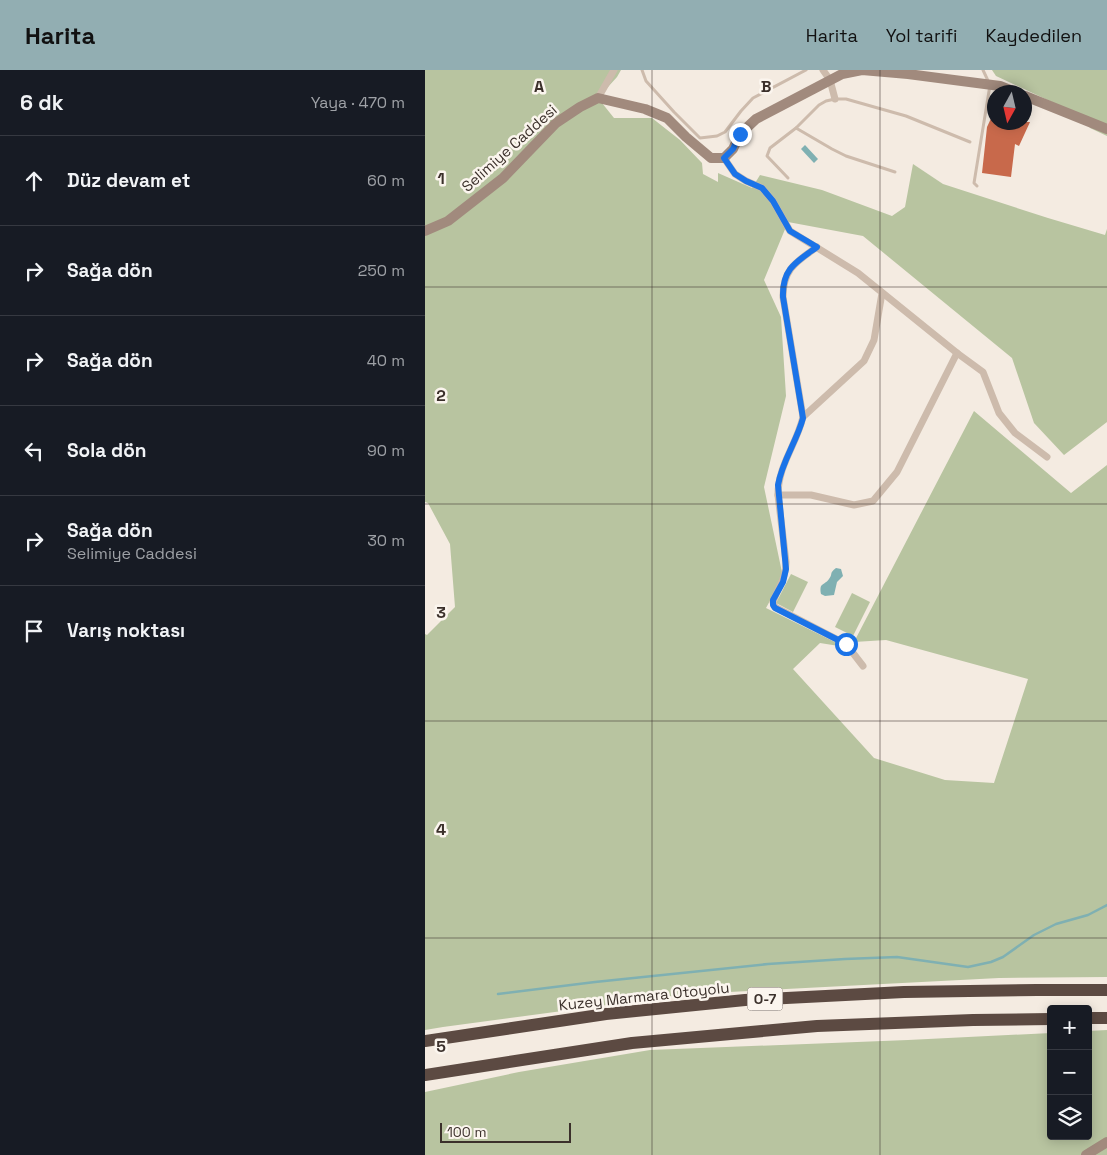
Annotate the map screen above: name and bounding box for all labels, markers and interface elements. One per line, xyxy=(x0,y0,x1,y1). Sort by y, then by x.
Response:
text: Harita xyxy=(25,20,95,51)
text: Harita xyxy=(806,24,858,47)
text: Yol tarifi xyxy=(886,24,958,47)
text: Kaydedilen xyxy=(986,24,1082,47)
text: A xyxy=(534,76,544,97)
text: B xyxy=(761,76,771,97)
north arrow xyxy=(987,85,1032,130)
text: 6 dk xyxy=(20,89,64,116)
text: Yaya · 470 m xyxy=(311,92,405,113)
street label: Selimiye Caddesi xyxy=(457,100,561,196)
route end xyxy=(729,123,752,146)
icon: ahead xyxy=(20,167,48,195)
text: Düz devam et xyxy=(67,168,190,193)
text: 1 xyxy=(437,168,445,189)
text: 60 m xyxy=(367,170,405,191)
icon: right xyxy=(20,257,48,285)
text: Sağa dön xyxy=(67,258,153,283)
text: 250 m xyxy=(358,260,405,281)
icon: right xyxy=(20,347,48,375)
text: Sağa dön xyxy=(67,348,153,373)
text: 40 m xyxy=(367,350,405,371)
text: 2 xyxy=(436,385,446,406)
icon: left xyxy=(20,437,48,465)
text: Sola dön xyxy=(67,438,146,463)
text: 90 m xyxy=(367,440,405,461)
text: Sağa dön xyxy=(67,518,153,543)
icon: right xyxy=(20,527,48,555)
text: 30 m xyxy=(367,530,405,551)
text: Selimiye Caddesi xyxy=(67,543,197,564)
text: 3 xyxy=(436,602,446,623)
icon: arrive xyxy=(20,617,48,645)
text: Varış noktası xyxy=(67,618,185,643)
route start xyxy=(835,633,858,656)
text: 4 xyxy=(436,819,446,840)
street label: Kuzey Marmara Otoyolu xyxy=(558,978,730,1014)
road number: O-7 xyxy=(747,988,783,1011)
map controls xyxy=(1047,1005,1092,1140)
button: + xyxy=(1047,1005,1092,1050)
text: 5 xyxy=(436,1036,446,1057)
button: − xyxy=(1047,1050,1092,1095)
button: layers xyxy=(1047,1095,1092,1140)
scale bar xyxy=(440,1120,571,1143)
text: 100 m xyxy=(447,1123,486,1141)

